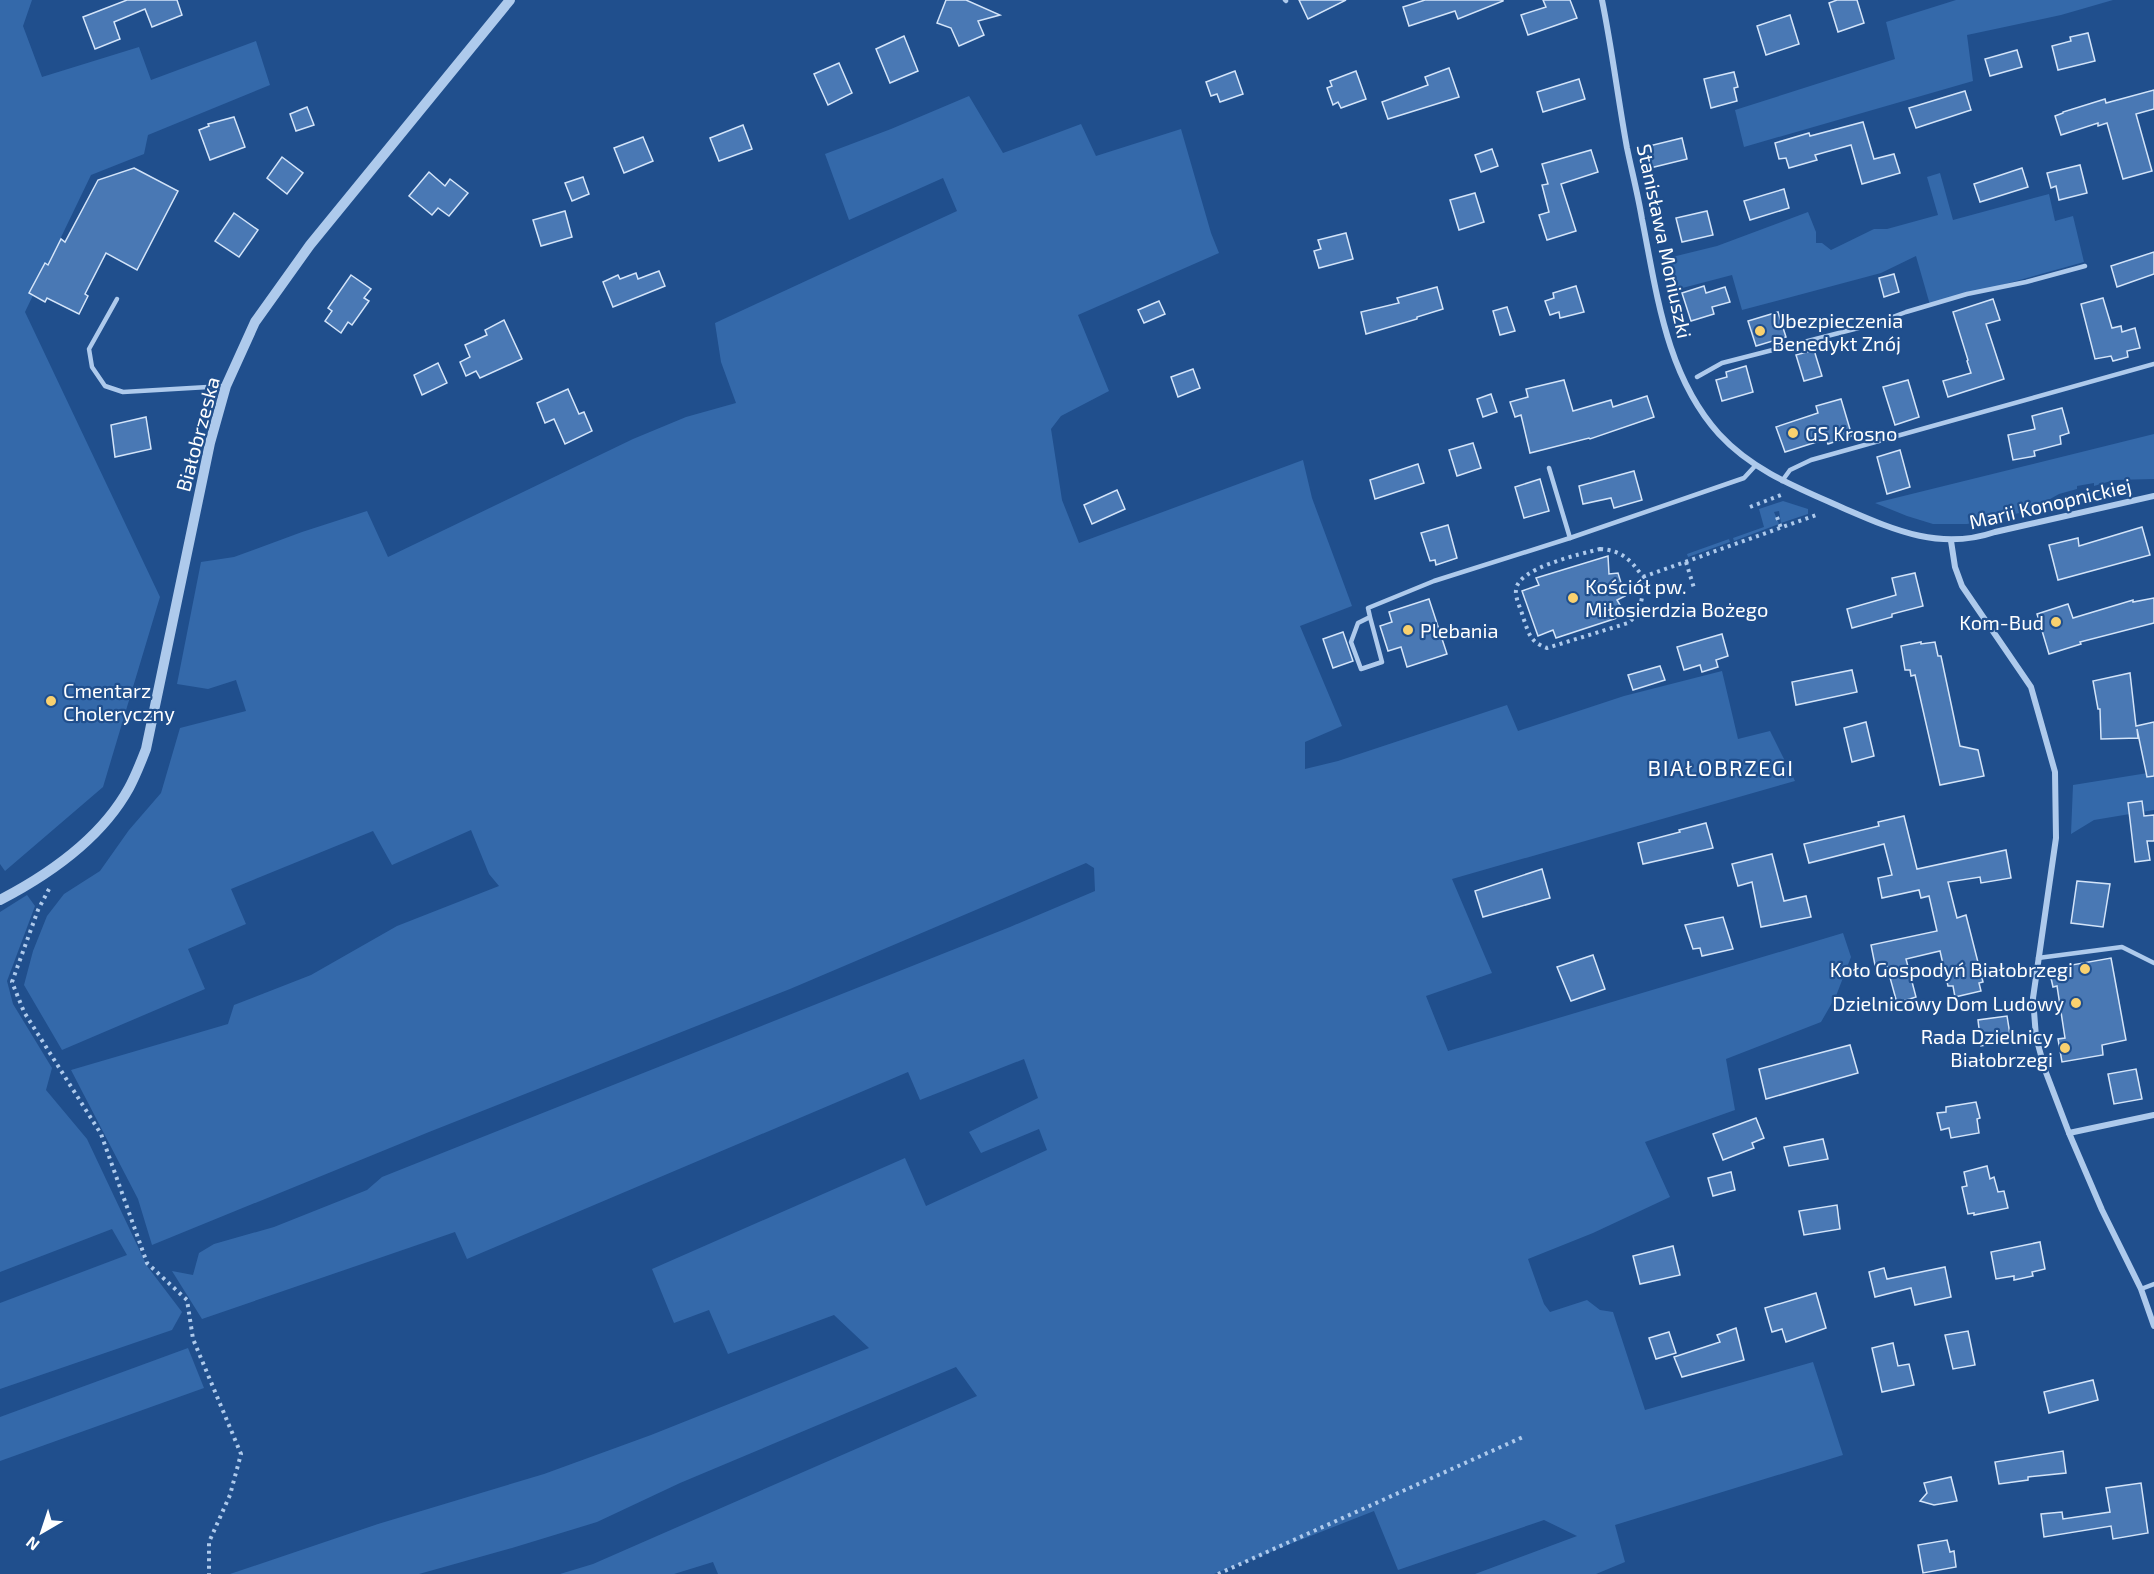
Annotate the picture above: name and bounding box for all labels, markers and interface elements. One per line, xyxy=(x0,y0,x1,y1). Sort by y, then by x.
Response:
street label: Stanisława Moniuszki xyxy=(1633,142,1697,340)
place label: Ubezpieczenia Benedykt Znój xyxy=(1772,308,1903,355)
marker: Ubezpieczenia Benedykt Znój xyxy=(1753,324,1767,338)
street label: Białobrzeska xyxy=(170,374,224,494)
place label: GS Krosno xyxy=(1805,421,1897,445)
marker: GS Krosno xyxy=(1786,426,1800,440)
street label: Marii Konopnickiej xyxy=(1967,473,2133,533)
place label: Kościół pw. Miłosierdzia Bożego xyxy=(1585,574,1768,621)
marker: Kościół pw. Miłosierdzia Bożego xyxy=(1566,591,1580,605)
place label: Kom-Bud xyxy=(1959,610,2044,634)
marker: Kom-Bud xyxy=(2049,615,2063,629)
place label: Plebania xyxy=(1420,618,1498,642)
marker: Plebania xyxy=(1401,623,1415,637)
place label: Cmentarz Choleryczny xyxy=(63,678,175,725)
marker: Cmentarz Choleryczny xyxy=(44,694,58,708)
district label: BIAŁOBRZEGI xyxy=(1648,754,1794,780)
place label: Koło Gospodyń Białobrzegi xyxy=(1830,957,2073,981)
marker: Koło Gospodyń Białobrzegi xyxy=(2078,962,2092,976)
place label: Dzielnicowy Dom Ludowy xyxy=(1832,991,2064,1015)
marker: Dzielnicowy Dom Ludowy xyxy=(2069,996,2083,1010)
place label: Rada Dzielnicy Białobrzegi xyxy=(1921,1024,2053,1071)
marker: Rada Dzielnicy Białobrzegi xyxy=(2058,1041,2072,1055)
north arrow xyxy=(12,1502,72,1562)
text: N xyxy=(22,1533,43,1555)

